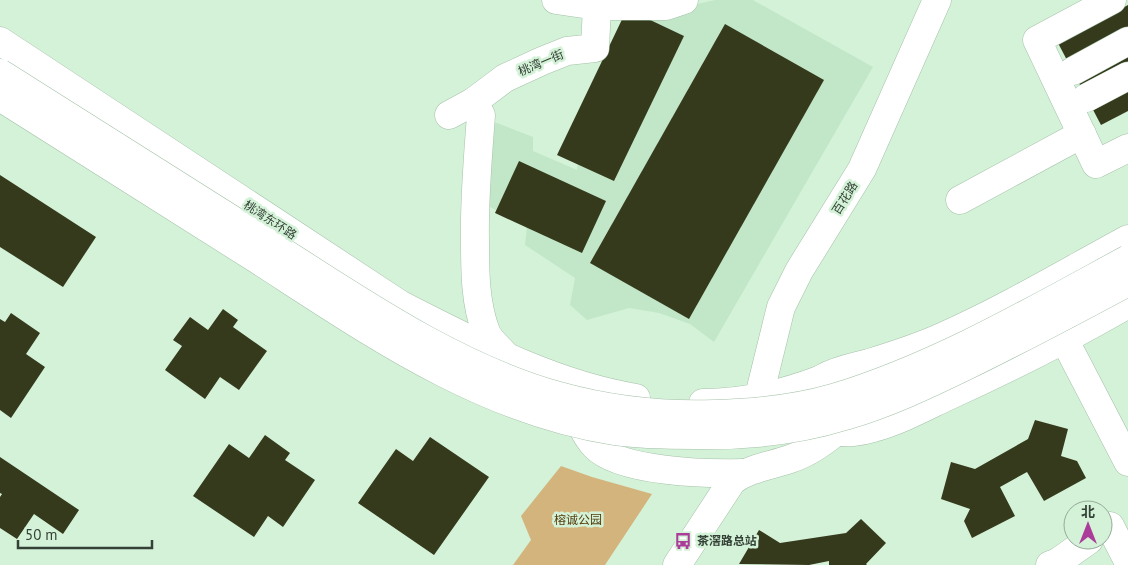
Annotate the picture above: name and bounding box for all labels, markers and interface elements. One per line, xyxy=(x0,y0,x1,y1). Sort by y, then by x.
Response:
street label: 桃湾一街 xyxy=(516,46,566,79)
street label: 百花路 xyxy=(829,178,860,217)
street label: 桃湾东环路 xyxy=(241,197,300,242)
north arrow xyxy=(1063,500,1113,550)
text: 北 xyxy=(1081,503,1095,521)
park label: 榕诚公园 xyxy=(554,512,602,527)
scale bar xyxy=(18,518,151,550)
text: 50 m xyxy=(25,525,58,544)
bus stop icon: 茶滘路总站 xyxy=(673,531,693,551)
place label: 茶滘路总站 xyxy=(697,533,757,548)

